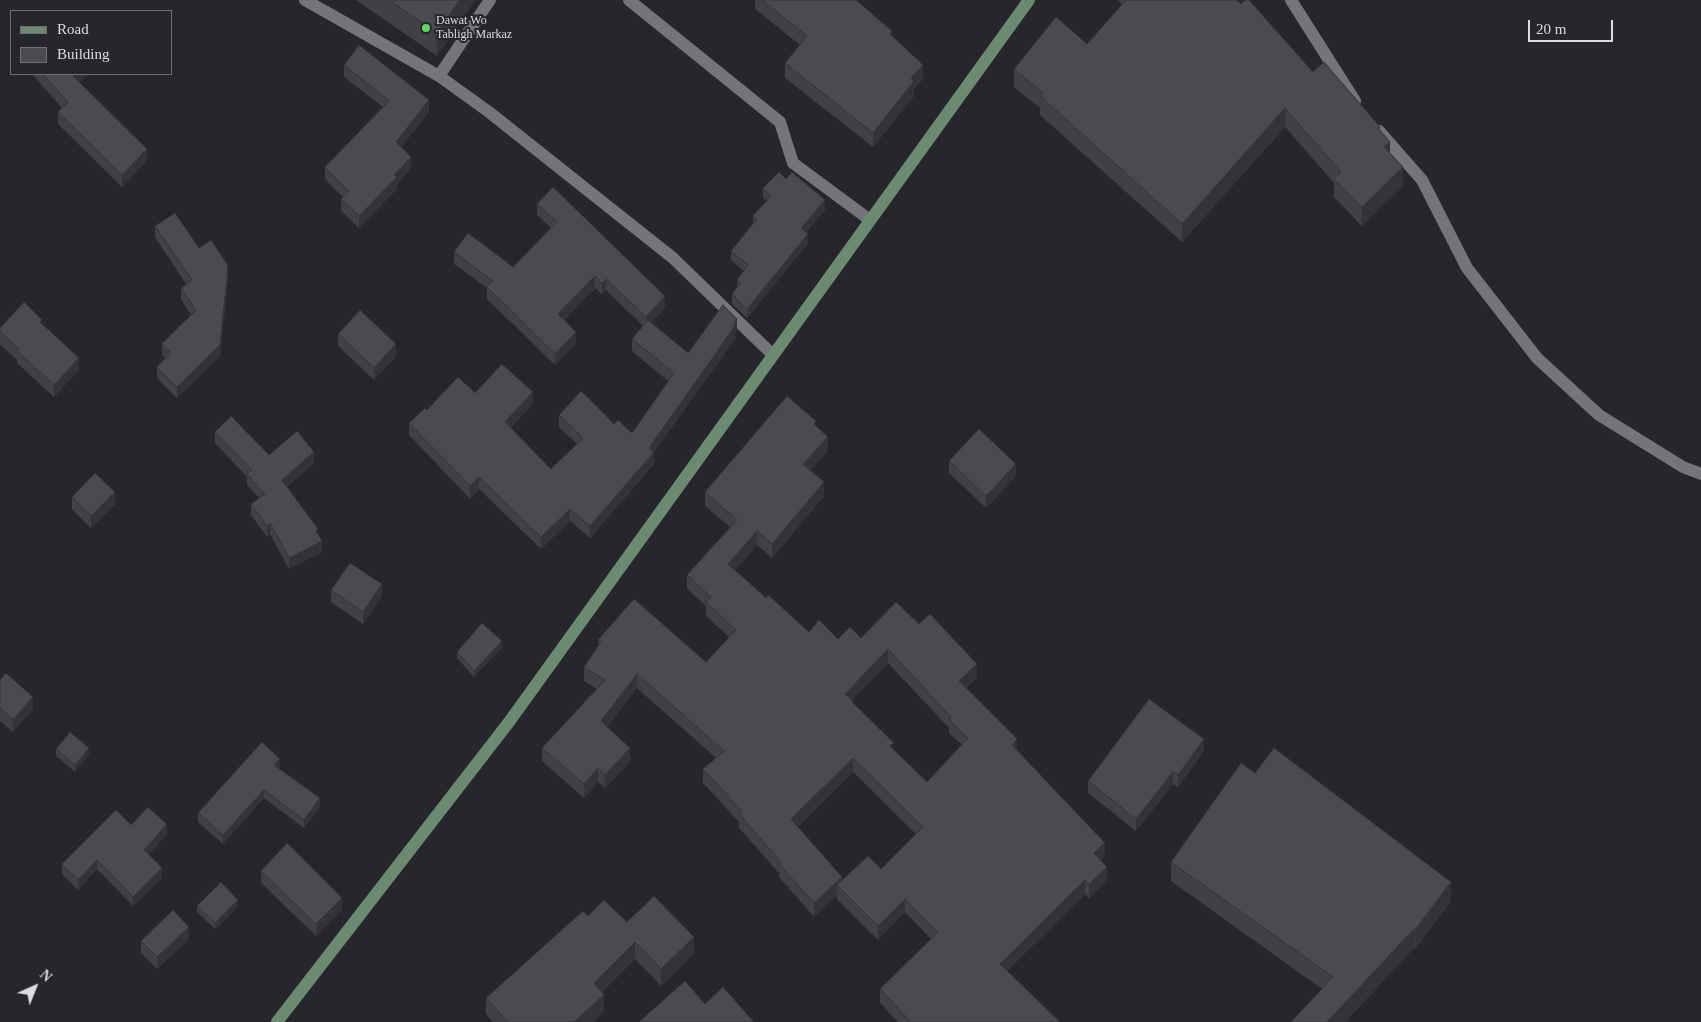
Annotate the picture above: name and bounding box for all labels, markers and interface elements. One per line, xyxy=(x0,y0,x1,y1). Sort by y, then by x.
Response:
legend xyxy=(10,10,172,75)
scale bar xyxy=(1531,10,1616,42)
place label: Dawat Wo Tabligh Markaz xyxy=(436,14,512,42)
text: Road xyxy=(57,21,89,37)
text: 20 m xyxy=(1536,21,1566,37)
marker: Dawat Wo Tabligh Markaz xyxy=(420,22,432,34)
text: Building xyxy=(57,46,110,62)
north arrow xyxy=(10,962,60,1012)
text: N xyxy=(37,967,55,985)

